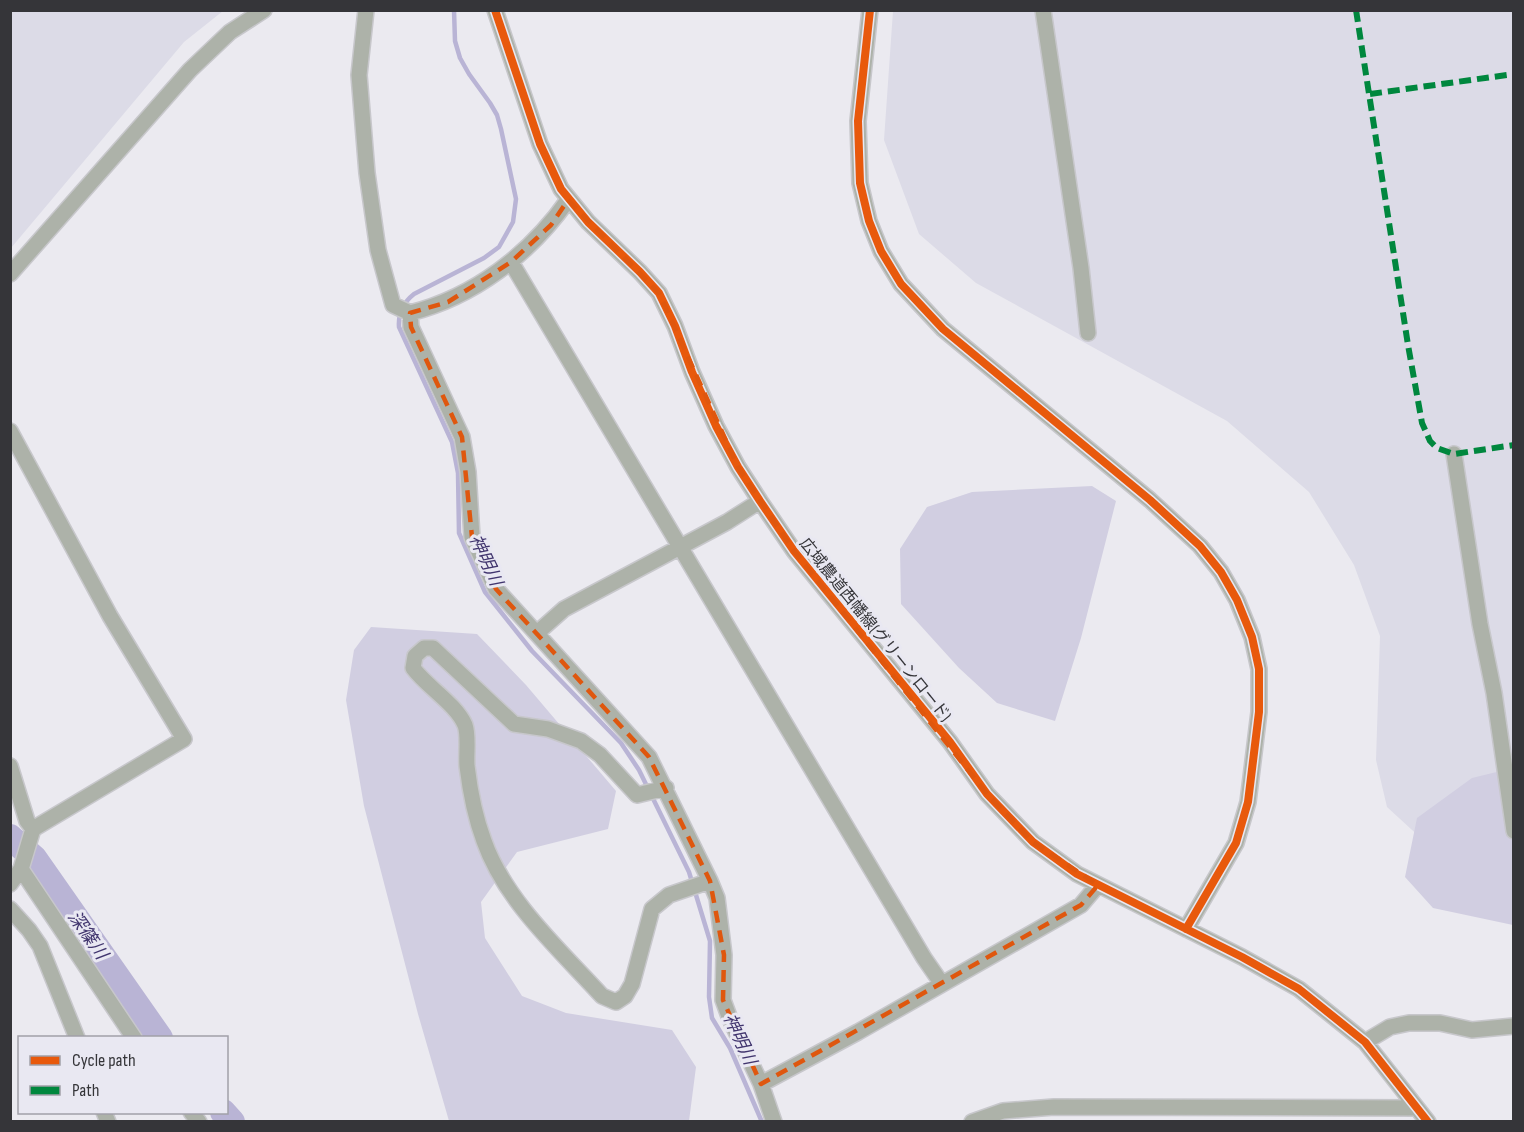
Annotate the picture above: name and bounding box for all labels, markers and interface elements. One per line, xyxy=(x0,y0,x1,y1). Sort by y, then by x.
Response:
water label: 神明川 xyxy=(465,531,507,591)
street label: 広域農道西幡線(グリーンロード) xyxy=(795,535,955,725)
water label: 深篠川 xyxy=(64,907,113,965)
water label: 神明川 xyxy=(719,1010,761,1070)
legend xyxy=(18,1036,228,1114)
text: Cycle path xyxy=(72,1050,136,1071)
text: Path xyxy=(72,1080,100,1101)

